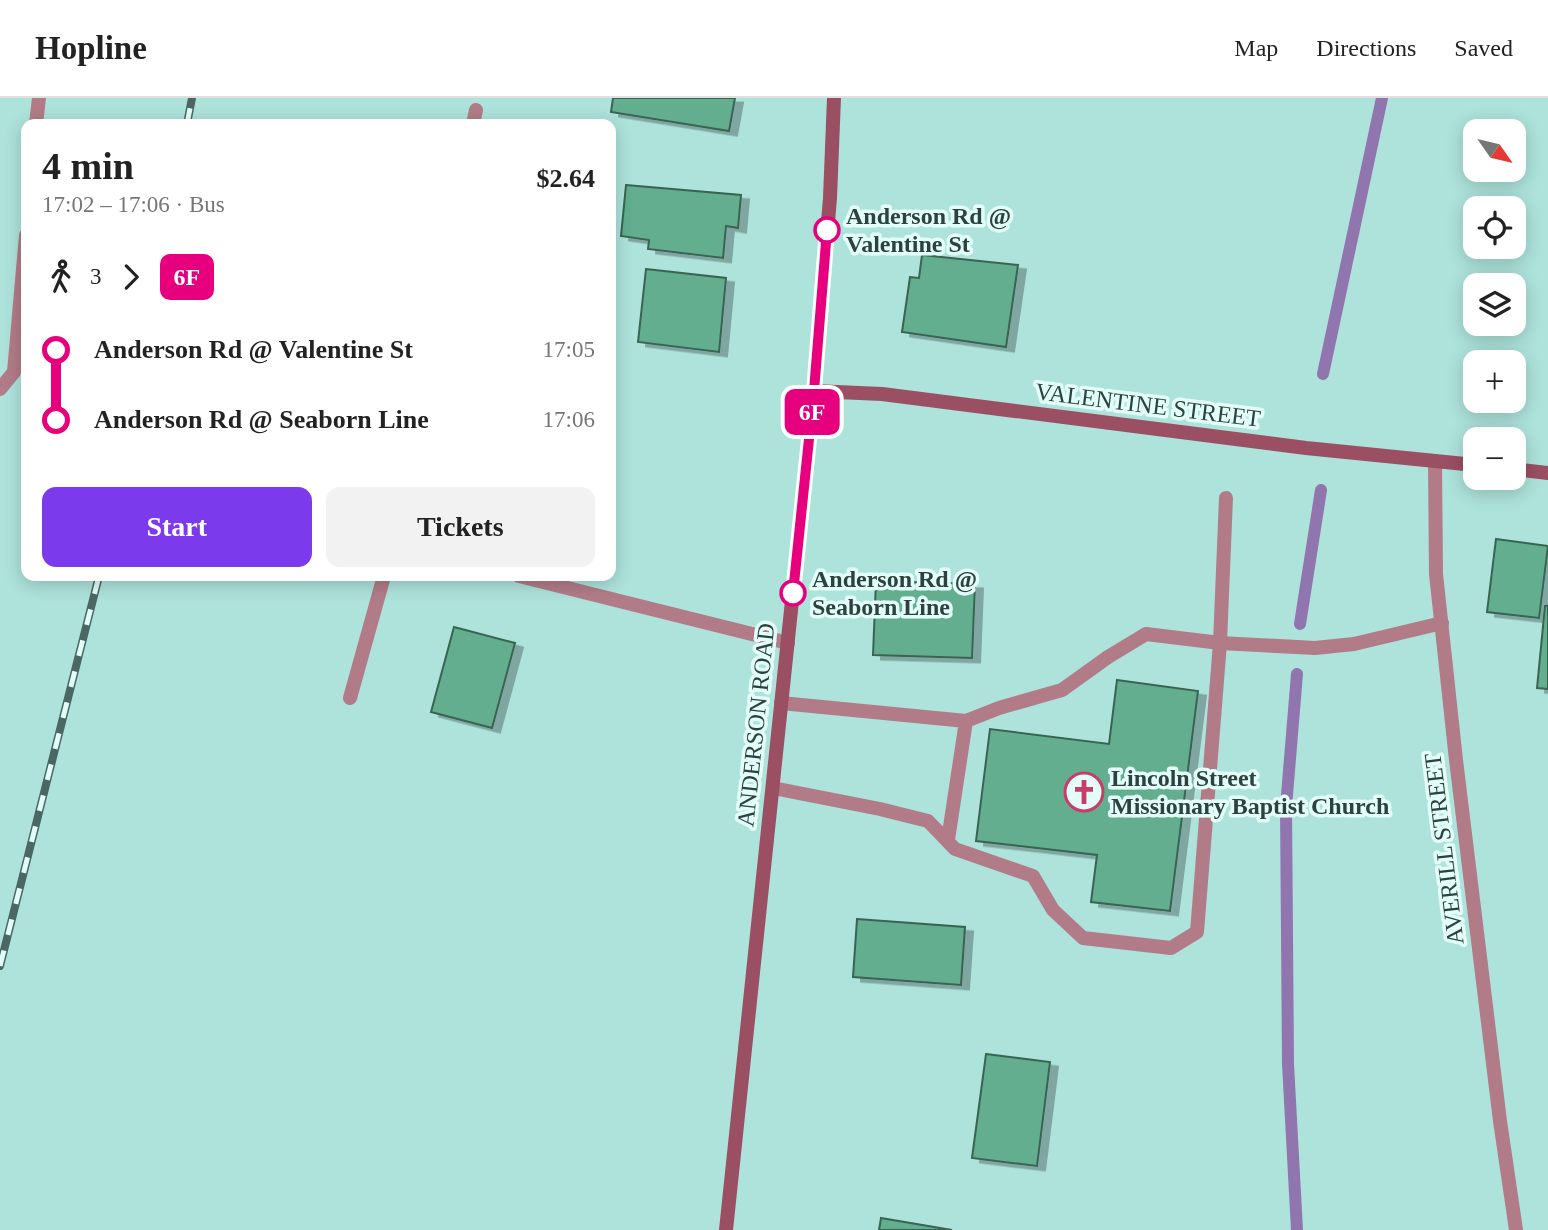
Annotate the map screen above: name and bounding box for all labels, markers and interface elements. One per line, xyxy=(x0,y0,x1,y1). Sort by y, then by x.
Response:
text: Hopline xyxy=(35,30,147,66)
text: Map xyxy=(1234,35,1278,61)
text: Directions xyxy=(1316,35,1416,61)
text: Saved xyxy=(1454,35,1513,61)
north arrow xyxy=(1463,119,1526,182)
map controls xyxy=(1463,119,1526,490)
text: 4 min xyxy=(42,145,134,187)
text: $2.64 xyxy=(537,164,595,193)
text: 17:02 – 17:06 · Bus xyxy=(42,192,225,217)
button: locate xyxy=(1463,196,1526,259)
place label: Anderson Rd @ Valentine St xyxy=(846,203,1011,257)
marker: Anderson Rd @ Valentine St xyxy=(814,217,840,243)
icon: walk xyxy=(42,258,80,296)
icon: forward xyxy=(112,258,150,296)
text: 3 xyxy=(90,264,102,289)
text: 6F xyxy=(174,264,200,290)
button: layers xyxy=(1463,273,1526,336)
text: Anderson Rd @ Valentine St xyxy=(94,335,413,364)
text: 17:05 xyxy=(543,337,595,362)
button: + xyxy=(1463,350,1526,413)
street label: VALENTINE STREET xyxy=(1034,378,1263,432)
line badge: 6F xyxy=(780,389,844,435)
text: 6F xyxy=(799,399,825,425)
text: Anderson Rd @ Seaborn Line xyxy=(94,405,429,434)
text: 17:06 xyxy=(543,407,595,432)
button: − xyxy=(1463,427,1526,490)
button: Start xyxy=(42,487,312,567)
button: Tickets xyxy=(326,487,595,567)
place label: Anderson Rd @ Seaborn Line xyxy=(812,566,977,620)
marker: Anderson Rd @ Seaborn Line xyxy=(780,580,806,606)
street label: ANDERSON ROAD xyxy=(732,622,780,828)
street label: AVERILL STREET xyxy=(1419,751,1469,946)
place label: Lincoln Street Missionary Baptist Church xyxy=(1111,765,1389,819)
church icon: Lincoln Street Missionary Baptist Church xyxy=(1063,771,1105,813)

